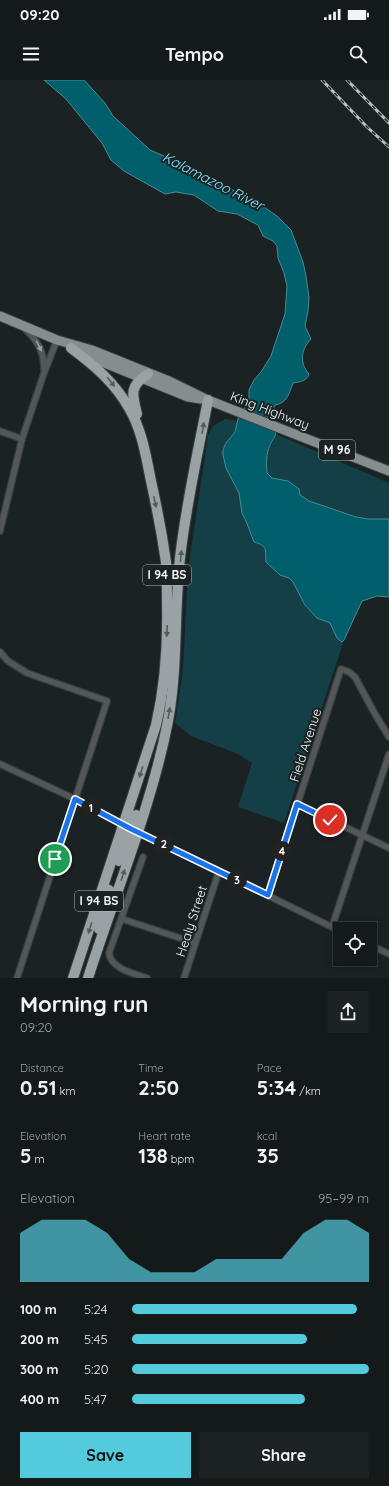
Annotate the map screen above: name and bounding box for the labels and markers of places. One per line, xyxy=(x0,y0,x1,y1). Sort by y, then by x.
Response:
pin: 1 xyxy=(81,798,101,818)
pin xyxy=(313,803,347,837)
pin: 2 xyxy=(154,834,174,854)
pin: 4 xyxy=(272,841,292,861)
pin xyxy=(38,842,72,876)
pin: 3 xyxy=(227,870,247,890)

